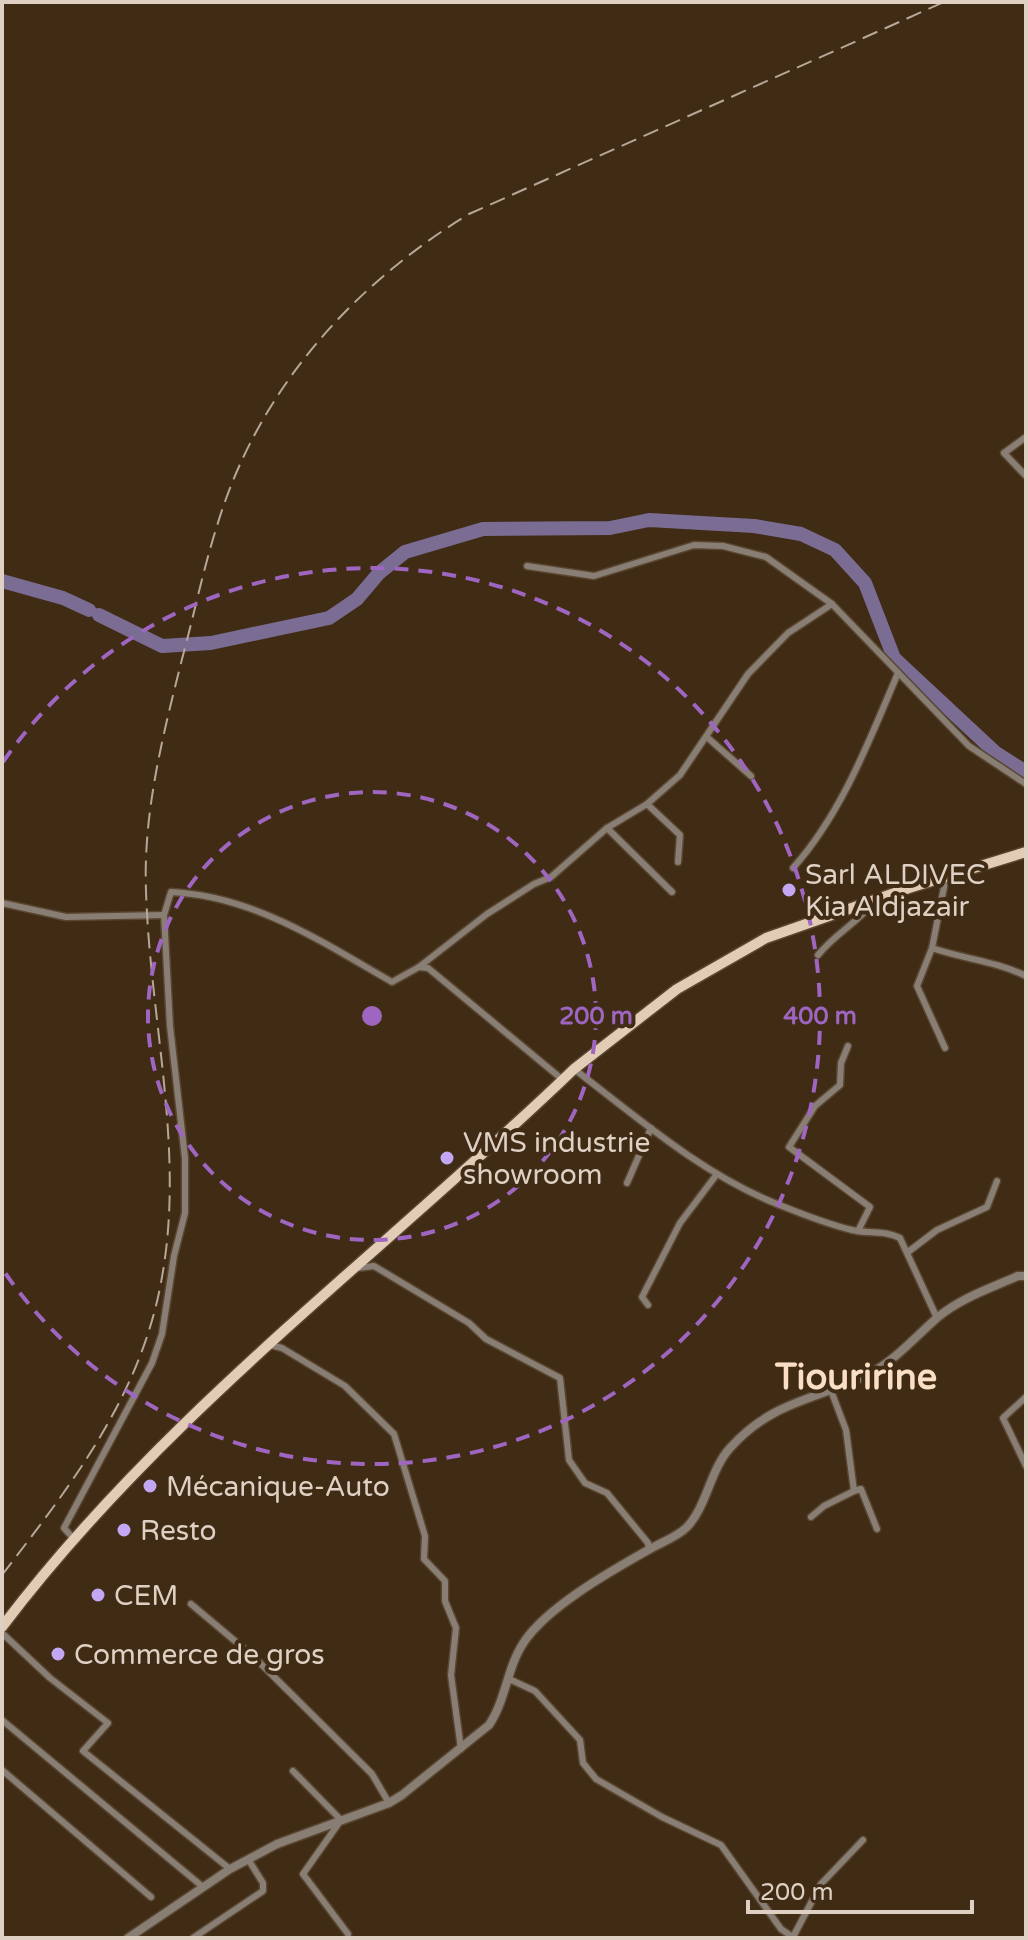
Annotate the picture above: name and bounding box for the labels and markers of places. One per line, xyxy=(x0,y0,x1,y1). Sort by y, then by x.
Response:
place label: Sarl ALDIVEC Kia Aldjazair xyxy=(805,858,986,924)
marker: Sarl ALDIVEC Kia Aldjazair xyxy=(780,881,798,899)
centre of rings xyxy=(358,1002,386,1030)
place label: VMS industrie showroom xyxy=(463,1126,650,1192)
marker: VMS industrie showroom xyxy=(438,1149,456,1167)
place label: Mécanique-Auto xyxy=(166,1470,390,1504)
marker: Mécanique-Auto xyxy=(141,1477,159,1495)
place label: Resto xyxy=(140,1514,217,1548)
marker: Resto xyxy=(115,1521,133,1539)
place label: CEM xyxy=(114,1579,178,1613)
marker: CEM xyxy=(89,1586,107,1604)
place label: Commerce de gros xyxy=(74,1638,325,1672)
marker: Commerce de gros xyxy=(49,1645,67,1663)

